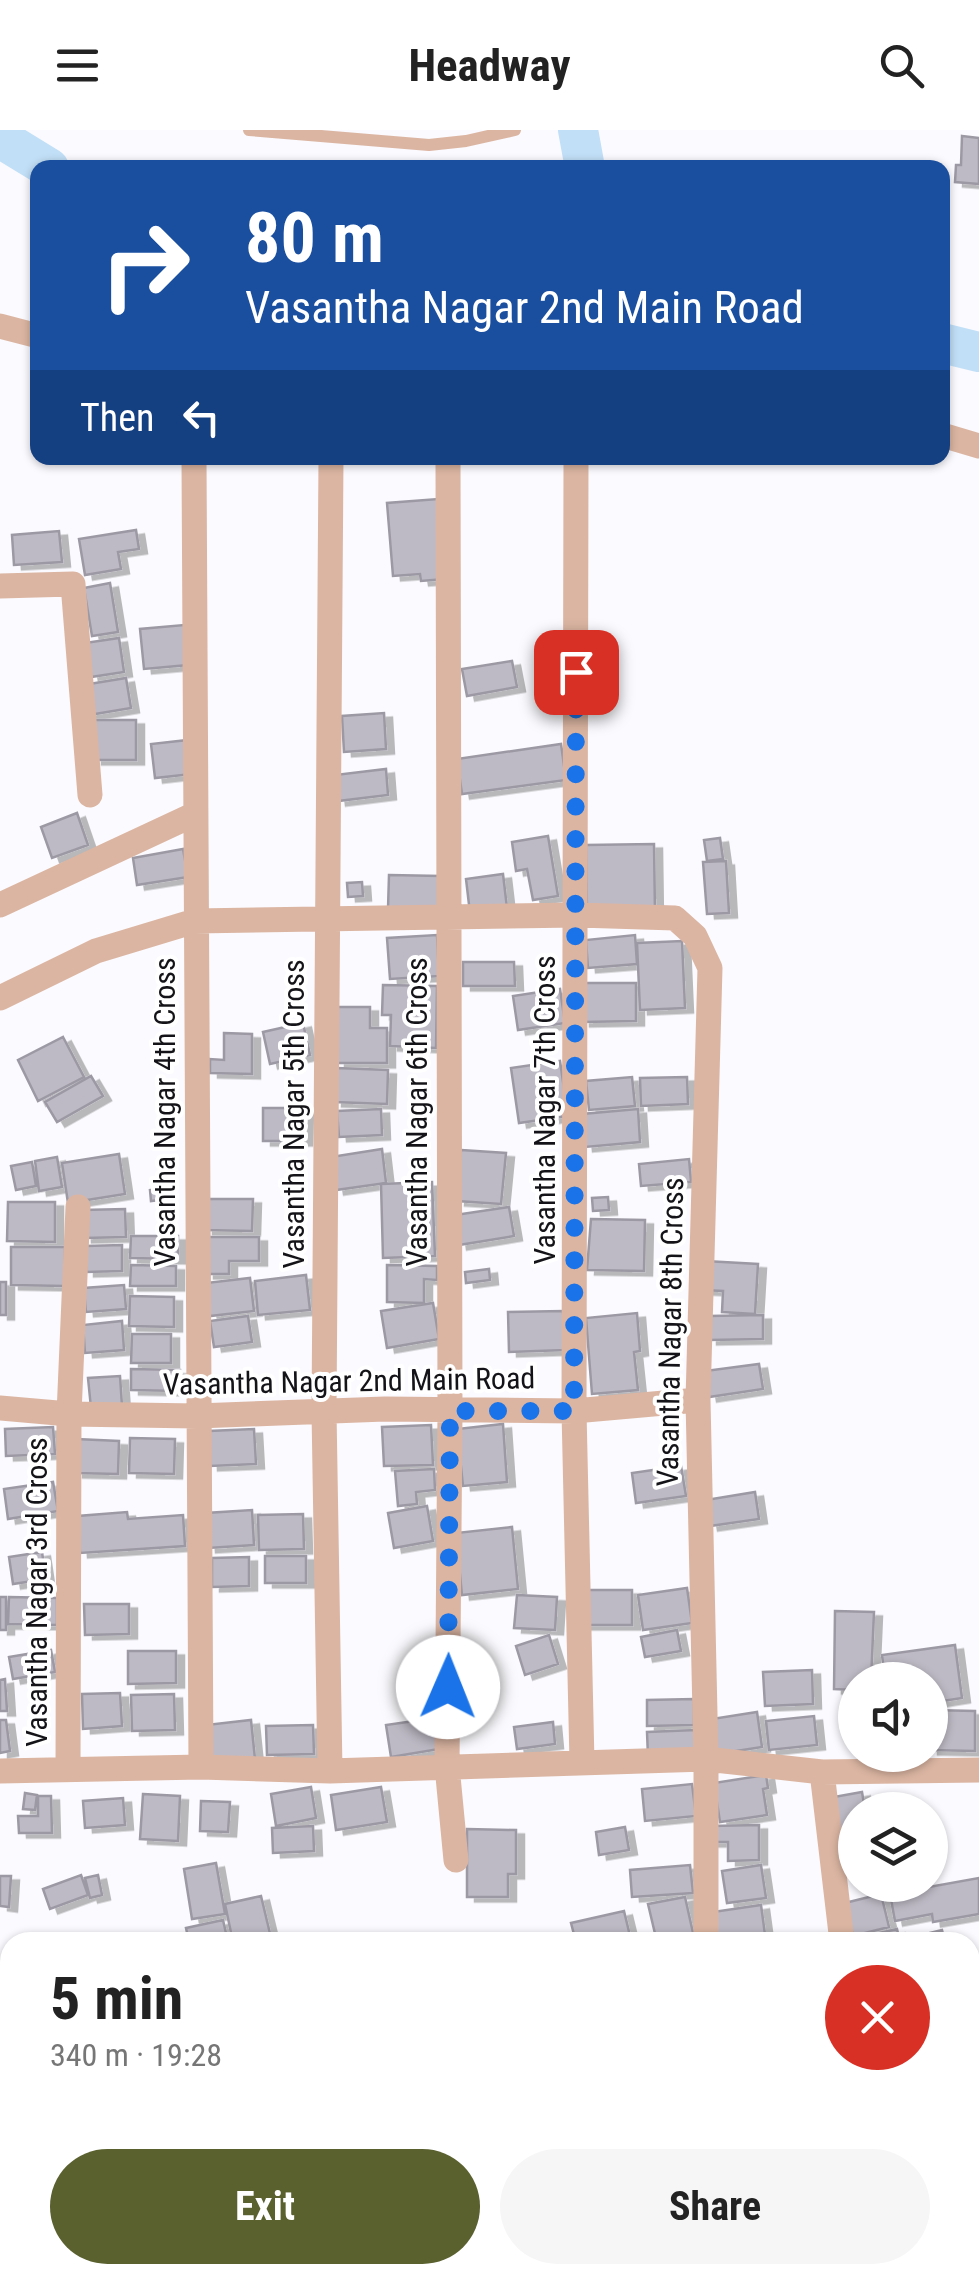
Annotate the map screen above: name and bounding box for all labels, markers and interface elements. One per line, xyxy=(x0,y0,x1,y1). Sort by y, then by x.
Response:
icon: menu xyxy=(50,38,105,93)
icon: search xyxy=(874,38,929,93)
text: Headway xyxy=(408,39,571,92)
text: 80 m xyxy=(245,197,384,279)
icon: right xyxy=(80,200,210,330)
text: Vasantha Nagar 2nd Main Road xyxy=(245,281,804,334)
icon: left xyxy=(174,390,229,445)
text: Then xyxy=(80,396,154,440)
pin xyxy=(534,630,619,715)
icon: arrive xyxy=(549,645,604,700)
street label: Vasantha Nagar 7th Cross xyxy=(527,955,562,1265)
street label: Vasantha Nagar 4th Cross xyxy=(147,957,182,1267)
street label: Vasantha Nagar 6th Cross xyxy=(399,957,434,1267)
street label: Vasantha Nagar 5th Cross xyxy=(276,959,311,1269)
street label: Vasantha Nagar 8th Cross xyxy=(650,1177,690,1487)
street label: Vasantha Nagar 2nd Main Road xyxy=(162,1360,536,1402)
street label: Vasantha Nagar 3rd Cross xyxy=(19,1437,54,1747)
position arrow xyxy=(396,1635,500,1739)
map controls xyxy=(838,1662,948,1902)
button: sound xyxy=(838,1662,948,1772)
button: layers xyxy=(838,1792,948,1902)
text: 5 min xyxy=(50,1963,183,2034)
button: close xyxy=(825,1965,930,2070)
text: 340 m · 19:28 xyxy=(50,2036,222,2074)
button: Exit xyxy=(50,2149,480,2264)
button: Share xyxy=(500,2149,930,2264)

